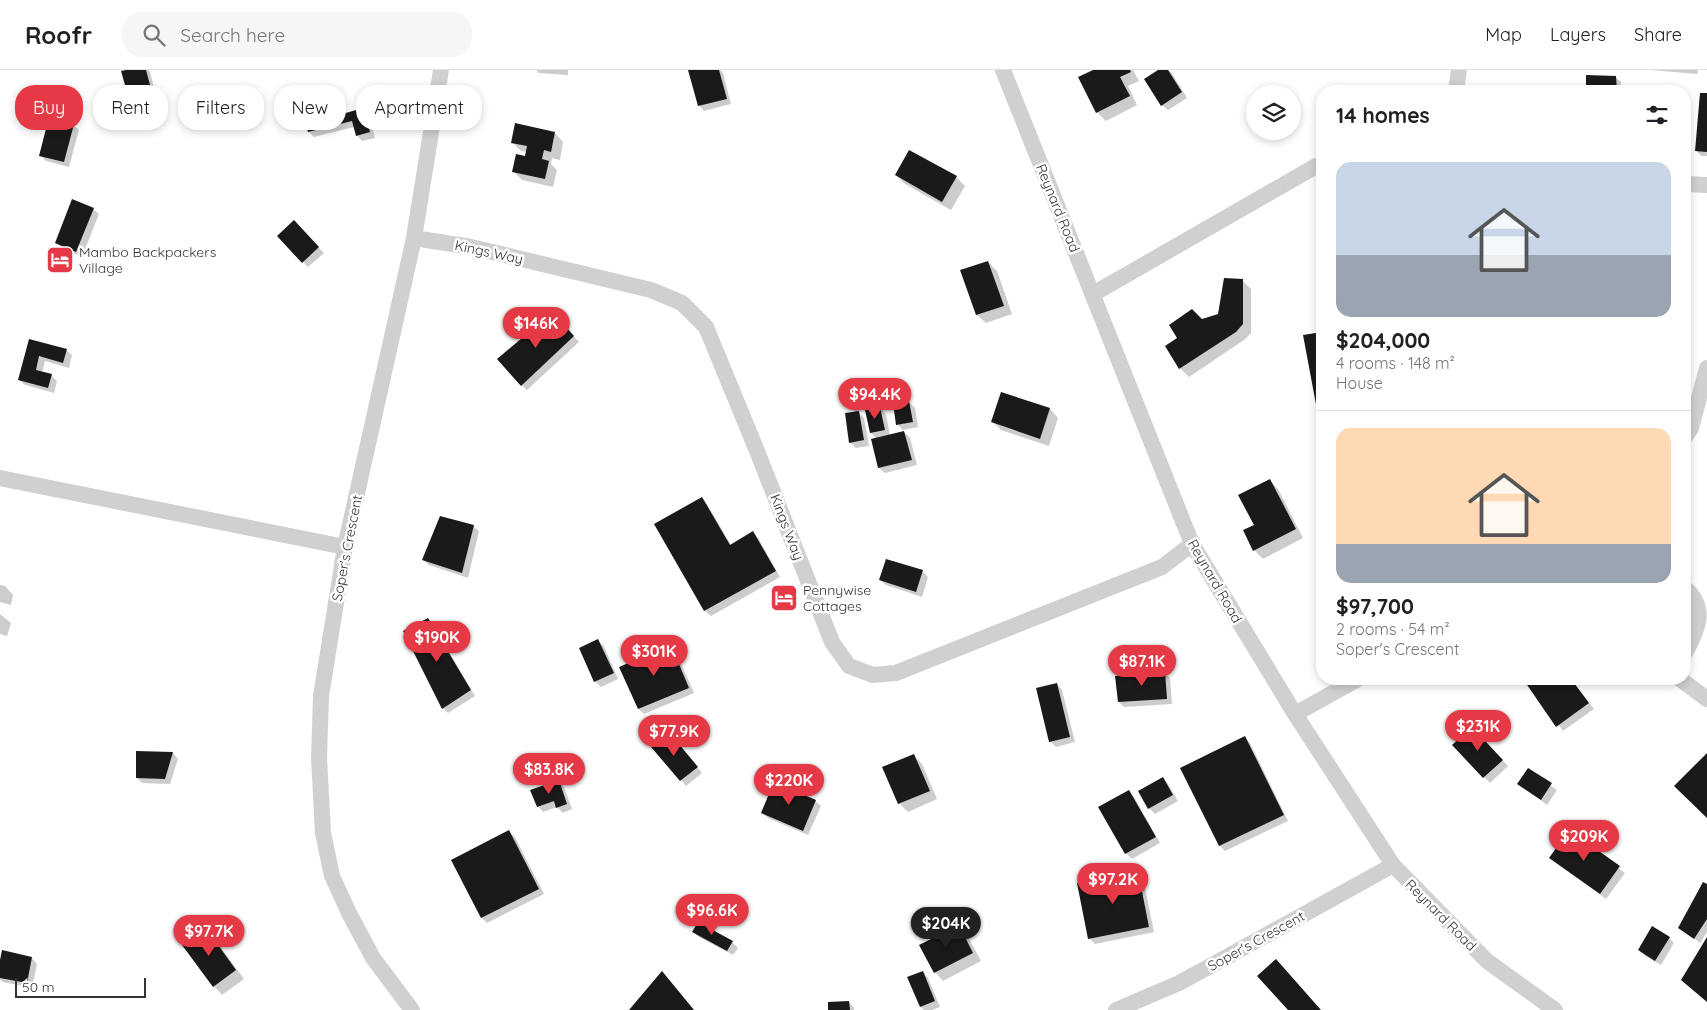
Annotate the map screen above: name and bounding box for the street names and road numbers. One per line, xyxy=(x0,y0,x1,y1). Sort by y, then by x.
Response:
street label: Reynard Road xyxy=(1032,161,1084,255)
street label: Kings Way xyxy=(453,236,525,268)
street label: Kings Way xyxy=(766,491,808,563)
street label: Soper's Crescent xyxy=(328,493,366,603)
street label: Reynard Road xyxy=(1184,536,1246,626)
street label: Reynard Road xyxy=(1401,875,1481,955)
street label: Soper's Crescent xyxy=(1204,907,1308,975)

